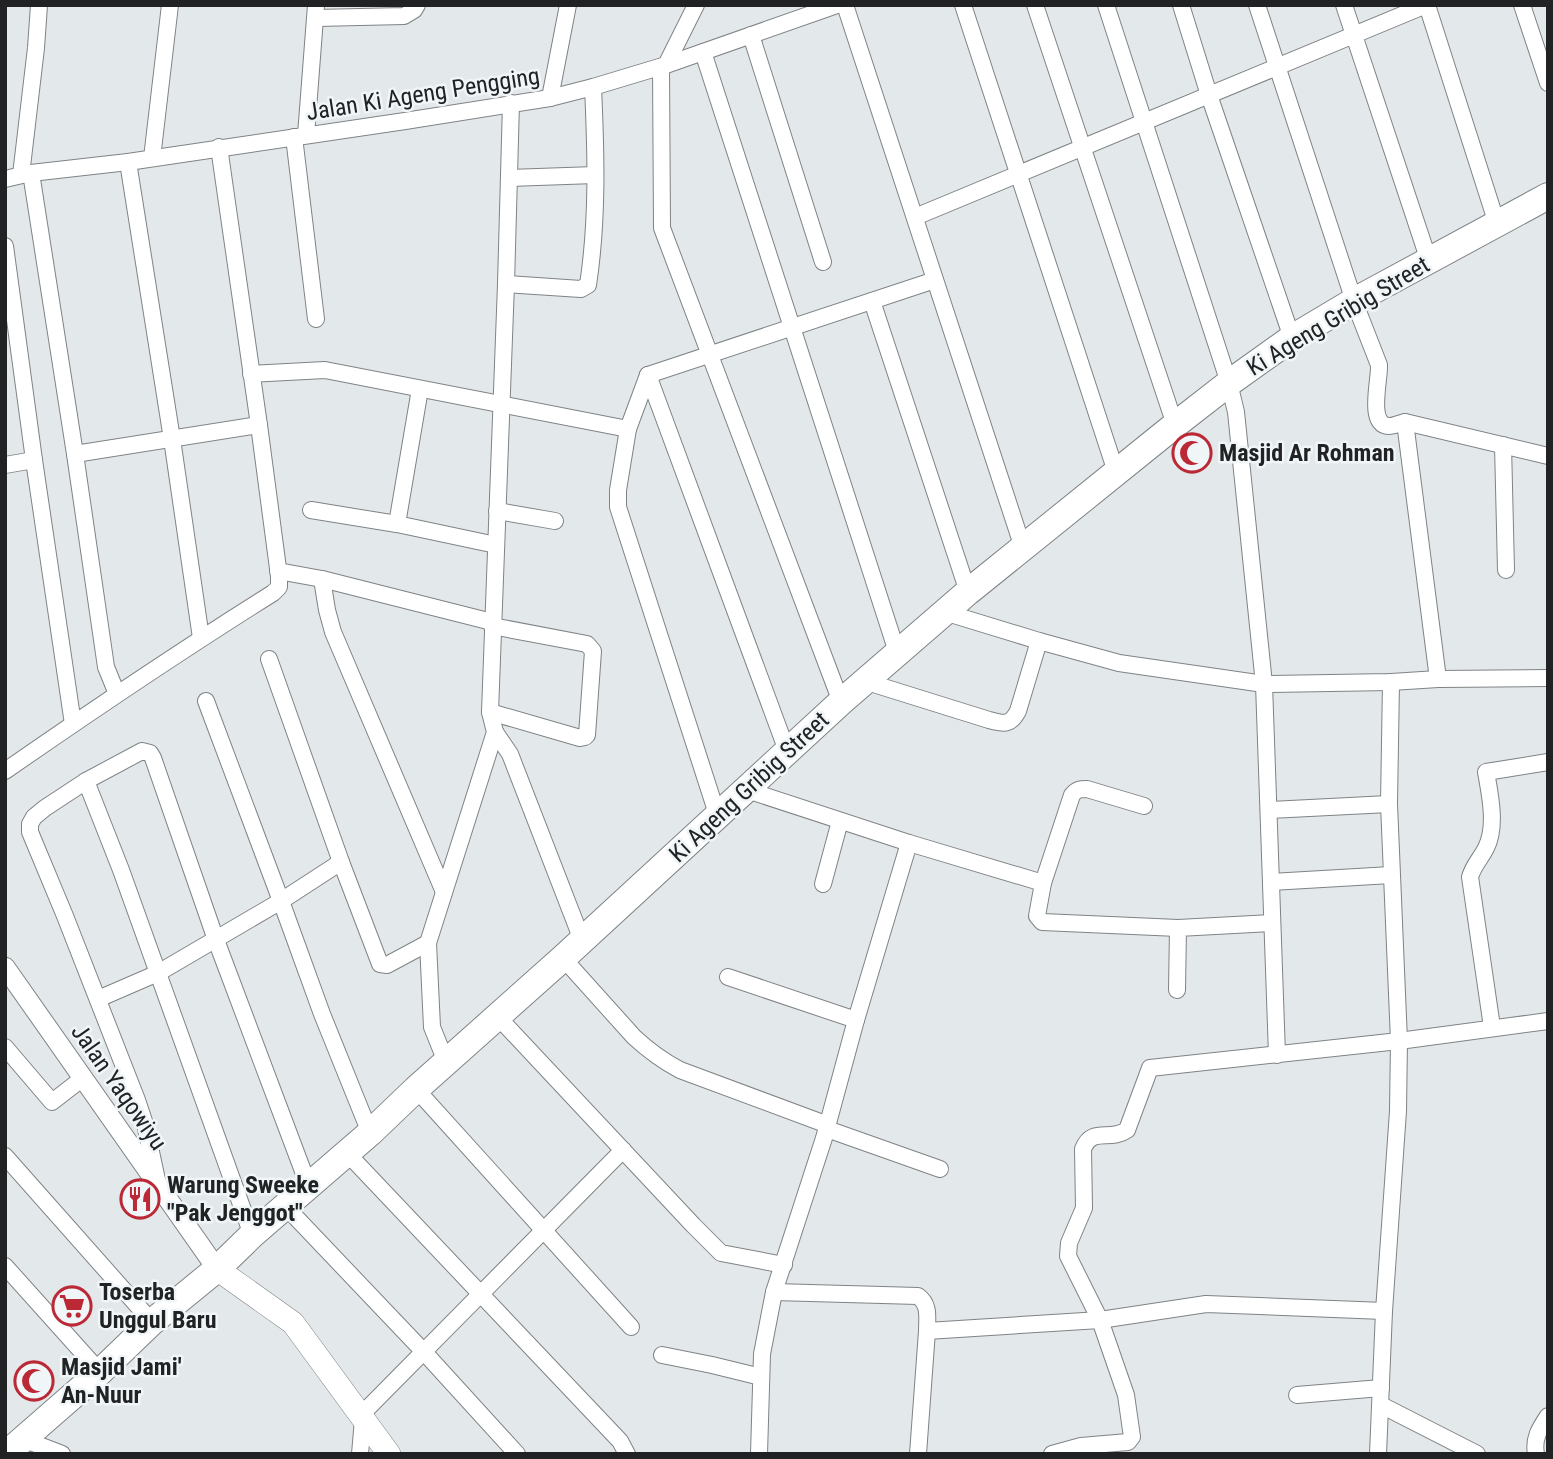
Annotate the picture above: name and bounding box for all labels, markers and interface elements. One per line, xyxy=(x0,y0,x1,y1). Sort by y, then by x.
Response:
street label: Jalan Ki Ageng Pengging xyxy=(304,62,542,126)
street label: Ki Ageng Gribig Street xyxy=(1242,250,1434,382)
mosque icon: Masjid Ar Rohman xyxy=(1171,432,1213,474)
place label: Masjid Ar Rohman xyxy=(1219,439,1395,467)
street label: Ki Ageng Gribig Street xyxy=(663,706,835,868)
street label: Jalan Yaqowiyu xyxy=(65,1019,173,1155)
place label: Warung Sweeke "Pak Jenggot" xyxy=(167,1171,319,1227)
restaurant icon: Warung Sweeke "Pak Jenggot" xyxy=(119,1178,161,1220)
place label: Toserba Unggul Baru xyxy=(99,1278,217,1334)
supermarket icon: Toserba Unggul Baru xyxy=(51,1285,93,1327)
place label: Masjid Jami' An-Nuur xyxy=(61,1353,182,1409)
mosque icon: Masjid Jami' An-Nuur xyxy=(13,1360,55,1402)

